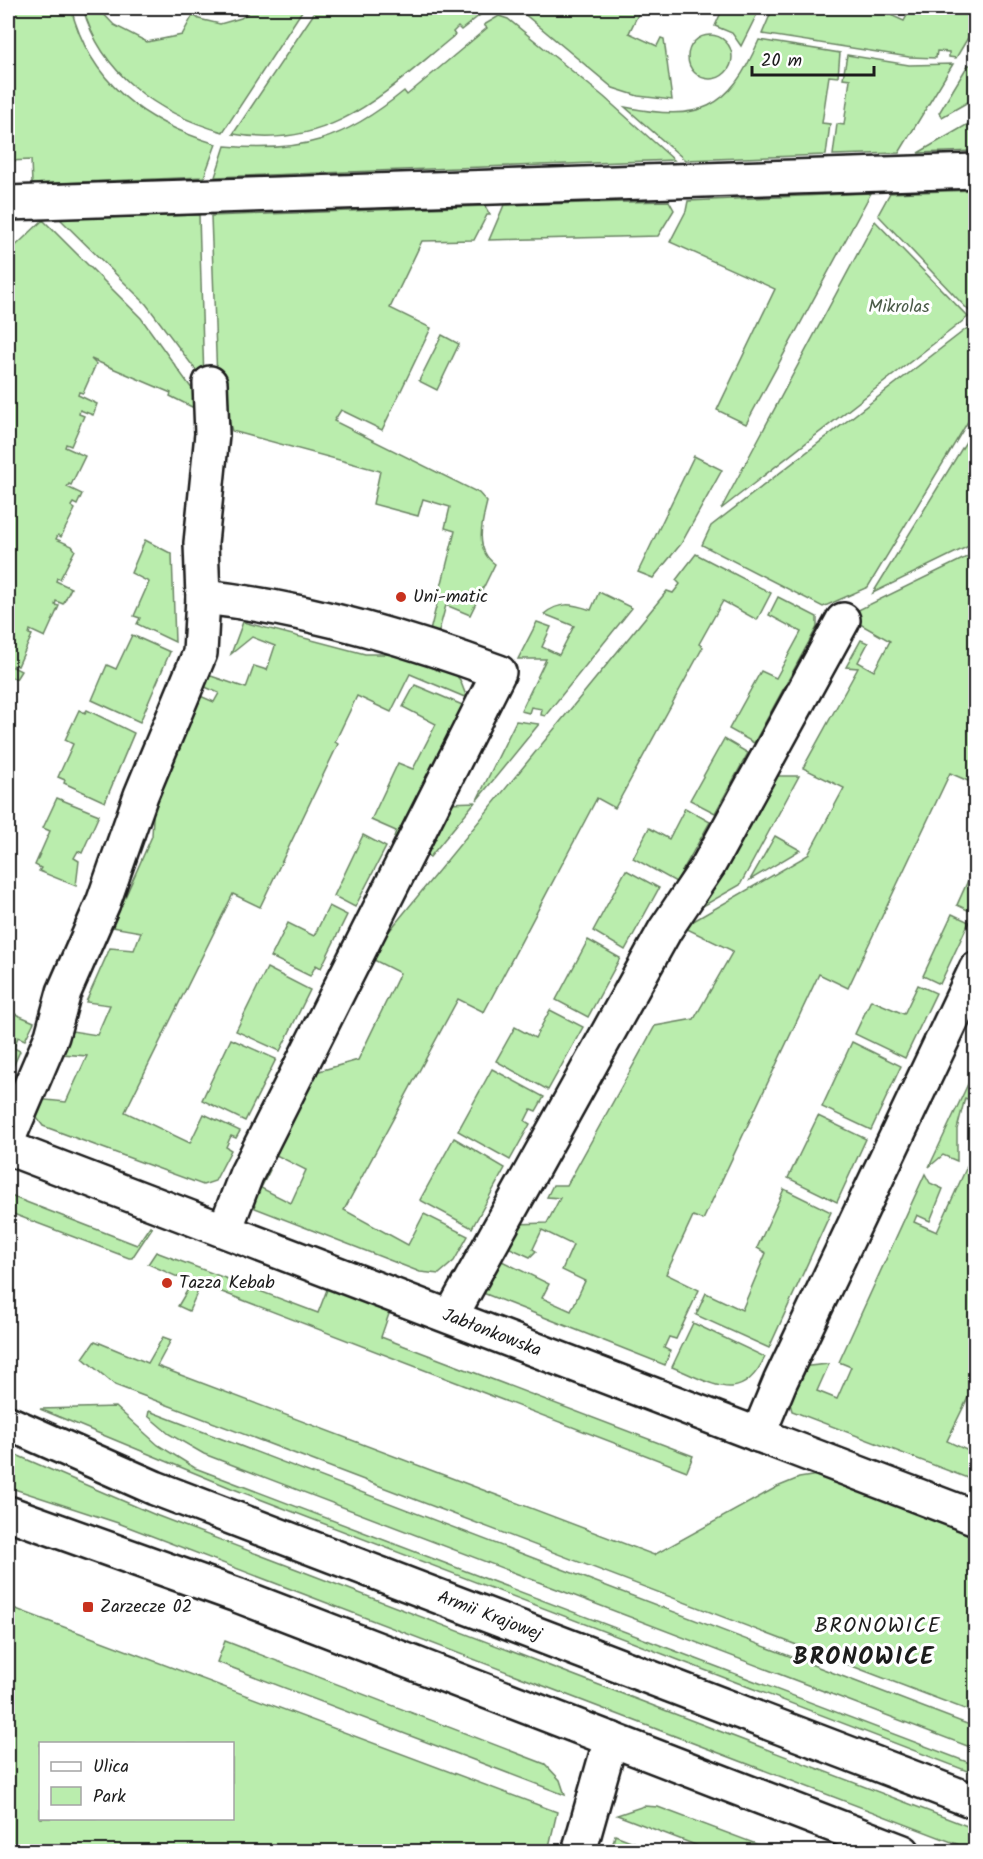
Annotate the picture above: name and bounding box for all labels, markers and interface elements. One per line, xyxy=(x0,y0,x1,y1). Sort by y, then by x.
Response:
scale bar xyxy=(752,39,874,77)
text: 20 m xyxy=(761,47,802,76)
park label: Mikrolas xyxy=(868,293,930,322)
place label: Uni-matic xyxy=(413,583,488,612)
marker: Uni-matic xyxy=(394,590,408,604)
place label: Tazza Kebab xyxy=(179,1269,275,1298)
marker: Tazza Kebab xyxy=(160,1276,174,1290)
street label: Jabłonkowska xyxy=(438,1301,546,1365)
street label: Armii Krajowej xyxy=(433,1583,547,1650)
place label: Zarzecze 02 xyxy=(100,1593,192,1622)
marker: Zarzecze 02 xyxy=(81,1600,95,1614)
district label: BRONOWICE xyxy=(815,1610,941,1643)
district label: BRONOWICE xyxy=(793,1638,935,1677)
legend xyxy=(39,1742,234,1820)
text: Ulica xyxy=(93,1753,129,1782)
text: Park xyxy=(93,1783,126,1812)

